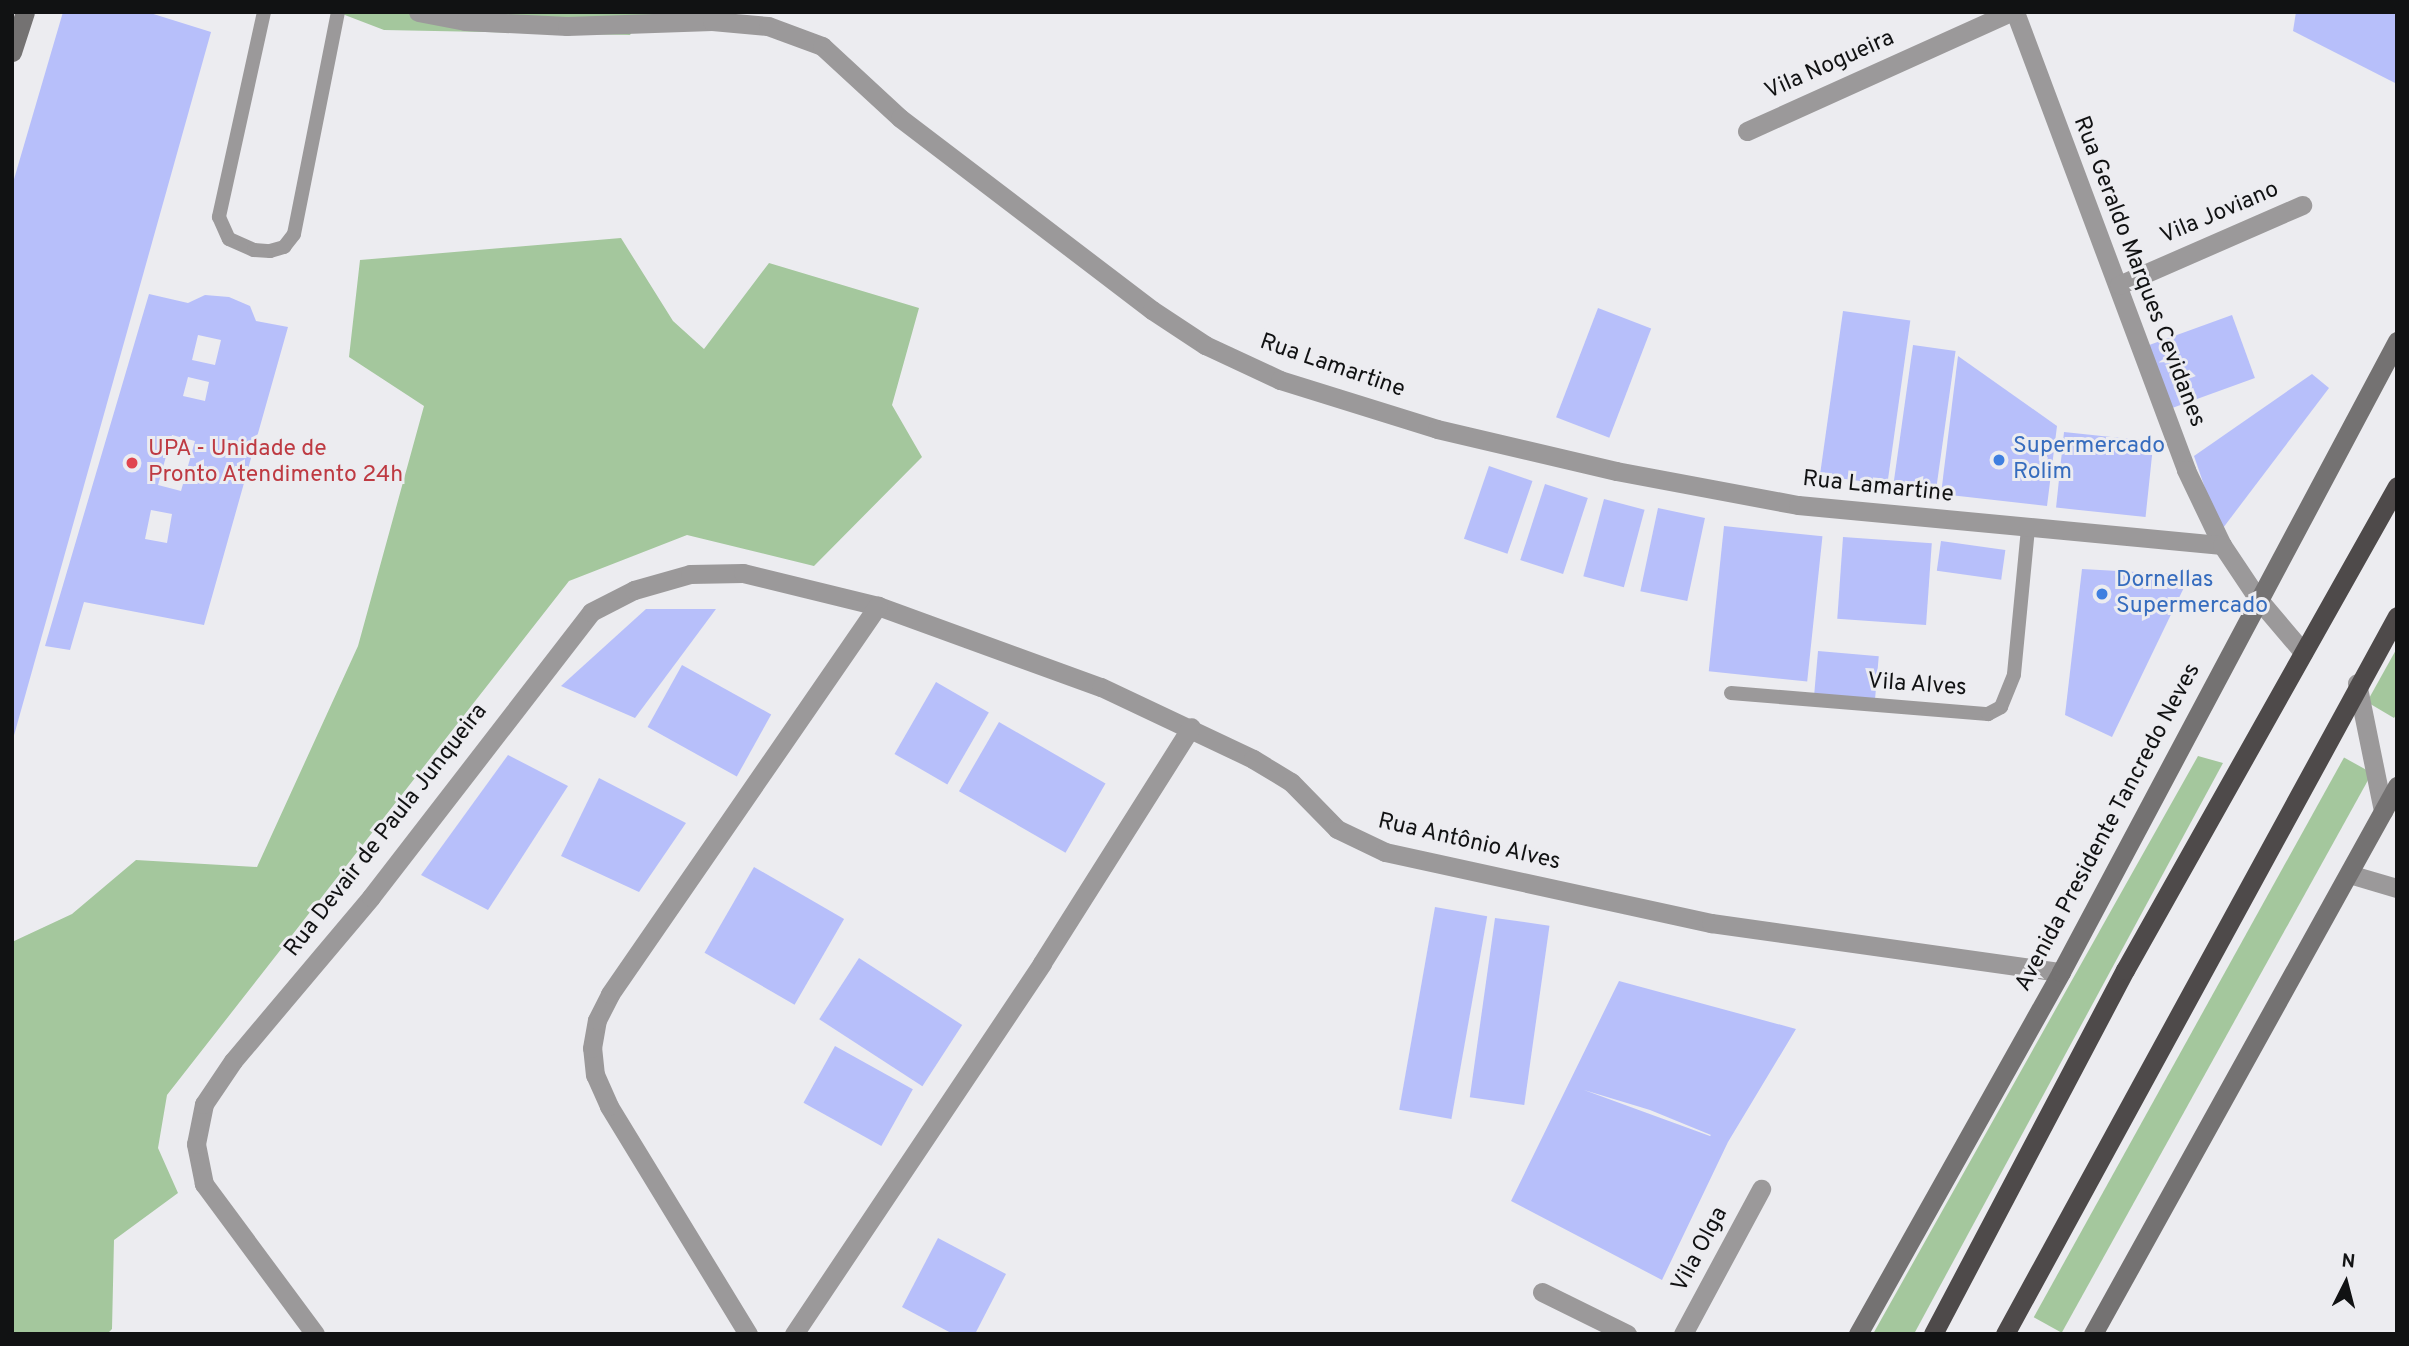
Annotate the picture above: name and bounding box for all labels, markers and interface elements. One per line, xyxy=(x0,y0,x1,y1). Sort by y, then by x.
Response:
street label: Vila Nogueira xyxy=(1761,25,1899,107)
street label: Rua Geraldo Marques Cevidanes xyxy=(2066,113,2210,431)
street label: Vila Joviano xyxy=(2157,177,2283,251)
street label: Rua Lamartine xyxy=(1256,329,1408,405)
place label: Supermercado Rolim xyxy=(2013,433,2165,487)
place label: UPA - Unidade de Pronto Atendimento 24h xyxy=(148,436,404,490)
marker: Supermercado Rolim xyxy=(1991,452,2007,468)
marker: UPA - Unidade de Pronto Atendimento 24h xyxy=(122,453,142,473)
street label: Rua Lamartine xyxy=(1801,466,1955,510)
place label: Dornellas Supermercado xyxy=(2116,567,2268,621)
marker: Dornellas Supermercado xyxy=(2094,586,2110,602)
street label: Avenida Presidente Tancredo Neves xyxy=(2010,659,2208,997)
street label: Vila Alves xyxy=(1866,669,1968,703)
street label: Rua Devair de Paula Junqueira xyxy=(280,699,494,963)
street label: Rua Antônio Alves xyxy=(1374,808,1564,878)
street label: Vila Olga xyxy=(1667,1203,1735,1297)
north arrow xyxy=(2311,1248,2381,1318)
text: N xyxy=(2340,1249,2356,1275)

